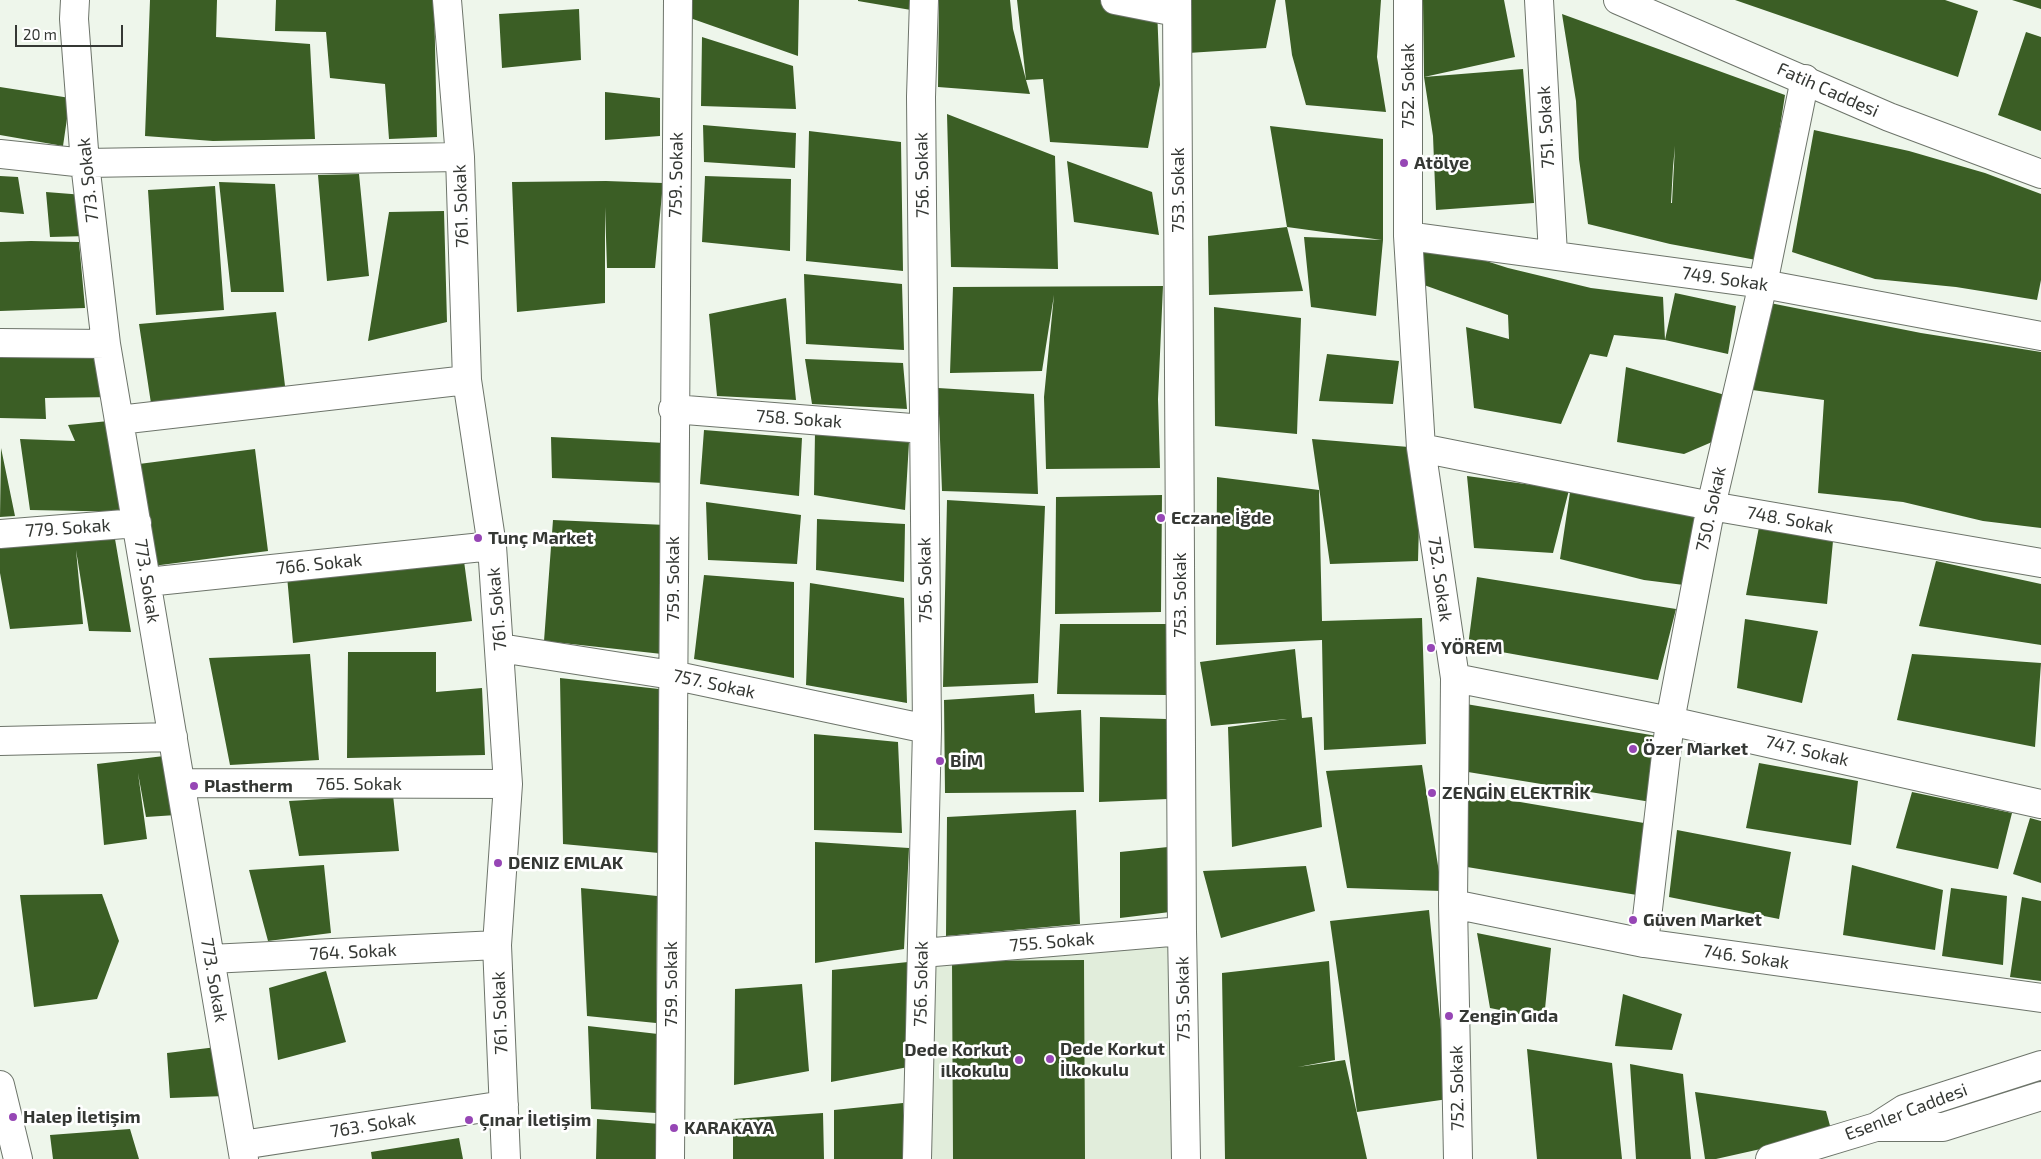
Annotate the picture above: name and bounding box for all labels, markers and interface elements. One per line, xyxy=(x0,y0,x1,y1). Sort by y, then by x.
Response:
scale bar xyxy=(18,15,125,47)
text: 20 m xyxy=(23,25,57,43)
street label: 752. Sokak xyxy=(1397,43,1419,129)
street label: Fatih Caddesi xyxy=(1774,58,1882,122)
street label: 751. Sokak xyxy=(1533,85,1559,169)
street label: 759. Sokak xyxy=(664,132,688,218)
street label: 756. Sokak xyxy=(910,132,934,218)
street label: 773. Sokak xyxy=(73,137,103,223)
street label: 753. Sokak xyxy=(1167,147,1189,233)
place label: Atölye xyxy=(1414,152,1469,174)
marker: Atölye xyxy=(1398,157,1410,169)
street label: 761. Sokak xyxy=(449,164,473,248)
street label: 749. Sokak xyxy=(1680,262,1770,296)
street label: 758. Sokak xyxy=(755,405,843,433)
street label: 750. Sokak xyxy=(1691,465,1731,553)
street label: 748. Sokak xyxy=(1745,502,1835,538)
place label: Eczane İğde xyxy=(1171,507,1272,529)
marker: Eczane İğde xyxy=(1155,512,1167,524)
street label: 779. Sokak xyxy=(25,514,111,542)
place label: Tunç Market xyxy=(488,527,594,549)
marker: Tunç Market xyxy=(472,532,484,544)
street label: 752. Sokak xyxy=(1423,535,1457,623)
street label: 759. Sokak xyxy=(662,536,684,622)
street label: 773. Sokak xyxy=(130,537,164,625)
street label: 756. Sokak xyxy=(913,537,937,623)
street label: 766. Sokak xyxy=(275,549,363,579)
street label: 753. Sokak xyxy=(1169,552,1191,638)
street label: 761. Sokak xyxy=(483,567,511,651)
place label: YÖREM xyxy=(1441,637,1503,659)
marker: YÖREM xyxy=(1425,642,1437,654)
street label: 757. Sokak xyxy=(671,665,757,703)
street label: 747. Sokak xyxy=(1763,731,1851,771)
place label: Özer Market xyxy=(1643,738,1748,760)
marker: Özer Market xyxy=(1627,743,1639,755)
place label: BİM xyxy=(950,750,983,772)
marker: BİM xyxy=(934,755,946,767)
street label: 765. Sokak xyxy=(316,773,402,795)
place label: Plastherm xyxy=(204,775,293,797)
marker: Plastherm xyxy=(188,780,200,792)
place label: ZENGİN ELEKTRİK xyxy=(1442,782,1591,804)
marker: ZENGİN ELEKTRİK xyxy=(1426,787,1438,799)
place label: DENIZ EMLAK xyxy=(508,852,623,874)
marker: DENIZ EMLAK xyxy=(492,857,504,869)
place label: Güven Market xyxy=(1643,909,1762,931)
marker: Güven Market xyxy=(1627,914,1639,926)
street label: 755. Sokak xyxy=(1009,928,1095,956)
street label: 773. Sokak xyxy=(196,936,232,1024)
street label: 764. Sokak xyxy=(309,939,397,965)
street label: 746. Sokak xyxy=(1701,940,1791,974)
street label: 759. Sokak xyxy=(660,941,682,1027)
street label: 756. Sokak xyxy=(909,941,933,1027)
street label: 753. Sokak xyxy=(1171,956,1195,1042)
street label: 761. Sokak xyxy=(488,971,512,1055)
place label: Zengin Gıda xyxy=(1459,1005,1558,1027)
marker: Zengin Gıda xyxy=(1443,1010,1455,1022)
place label: Dede Korkut İlkokulu xyxy=(1060,1038,1165,1080)
place label: Dede Korkut ilkokulu xyxy=(904,1039,1009,1082)
street label: 752. Sokak xyxy=(1445,1045,1469,1131)
marker: Dede Korkut İlkokulu xyxy=(1044,1053,1056,1065)
marker: Dede Korkut ilkokulu xyxy=(1013,1054,1025,1066)
street label: Esenler Caddesi xyxy=(1842,1079,1970,1145)
place label: Halep İletişim xyxy=(23,1106,140,1128)
street label: 763. Sokak xyxy=(329,1108,417,1142)
place label: Çınar İletişim xyxy=(479,1109,591,1131)
marker: Halep İletişim xyxy=(7,1111,19,1123)
marker: Çınar İletişim xyxy=(463,1114,475,1126)
place label: KARAKAYA xyxy=(684,1117,774,1139)
marker: KARAKAYA xyxy=(668,1122,680,1134)

